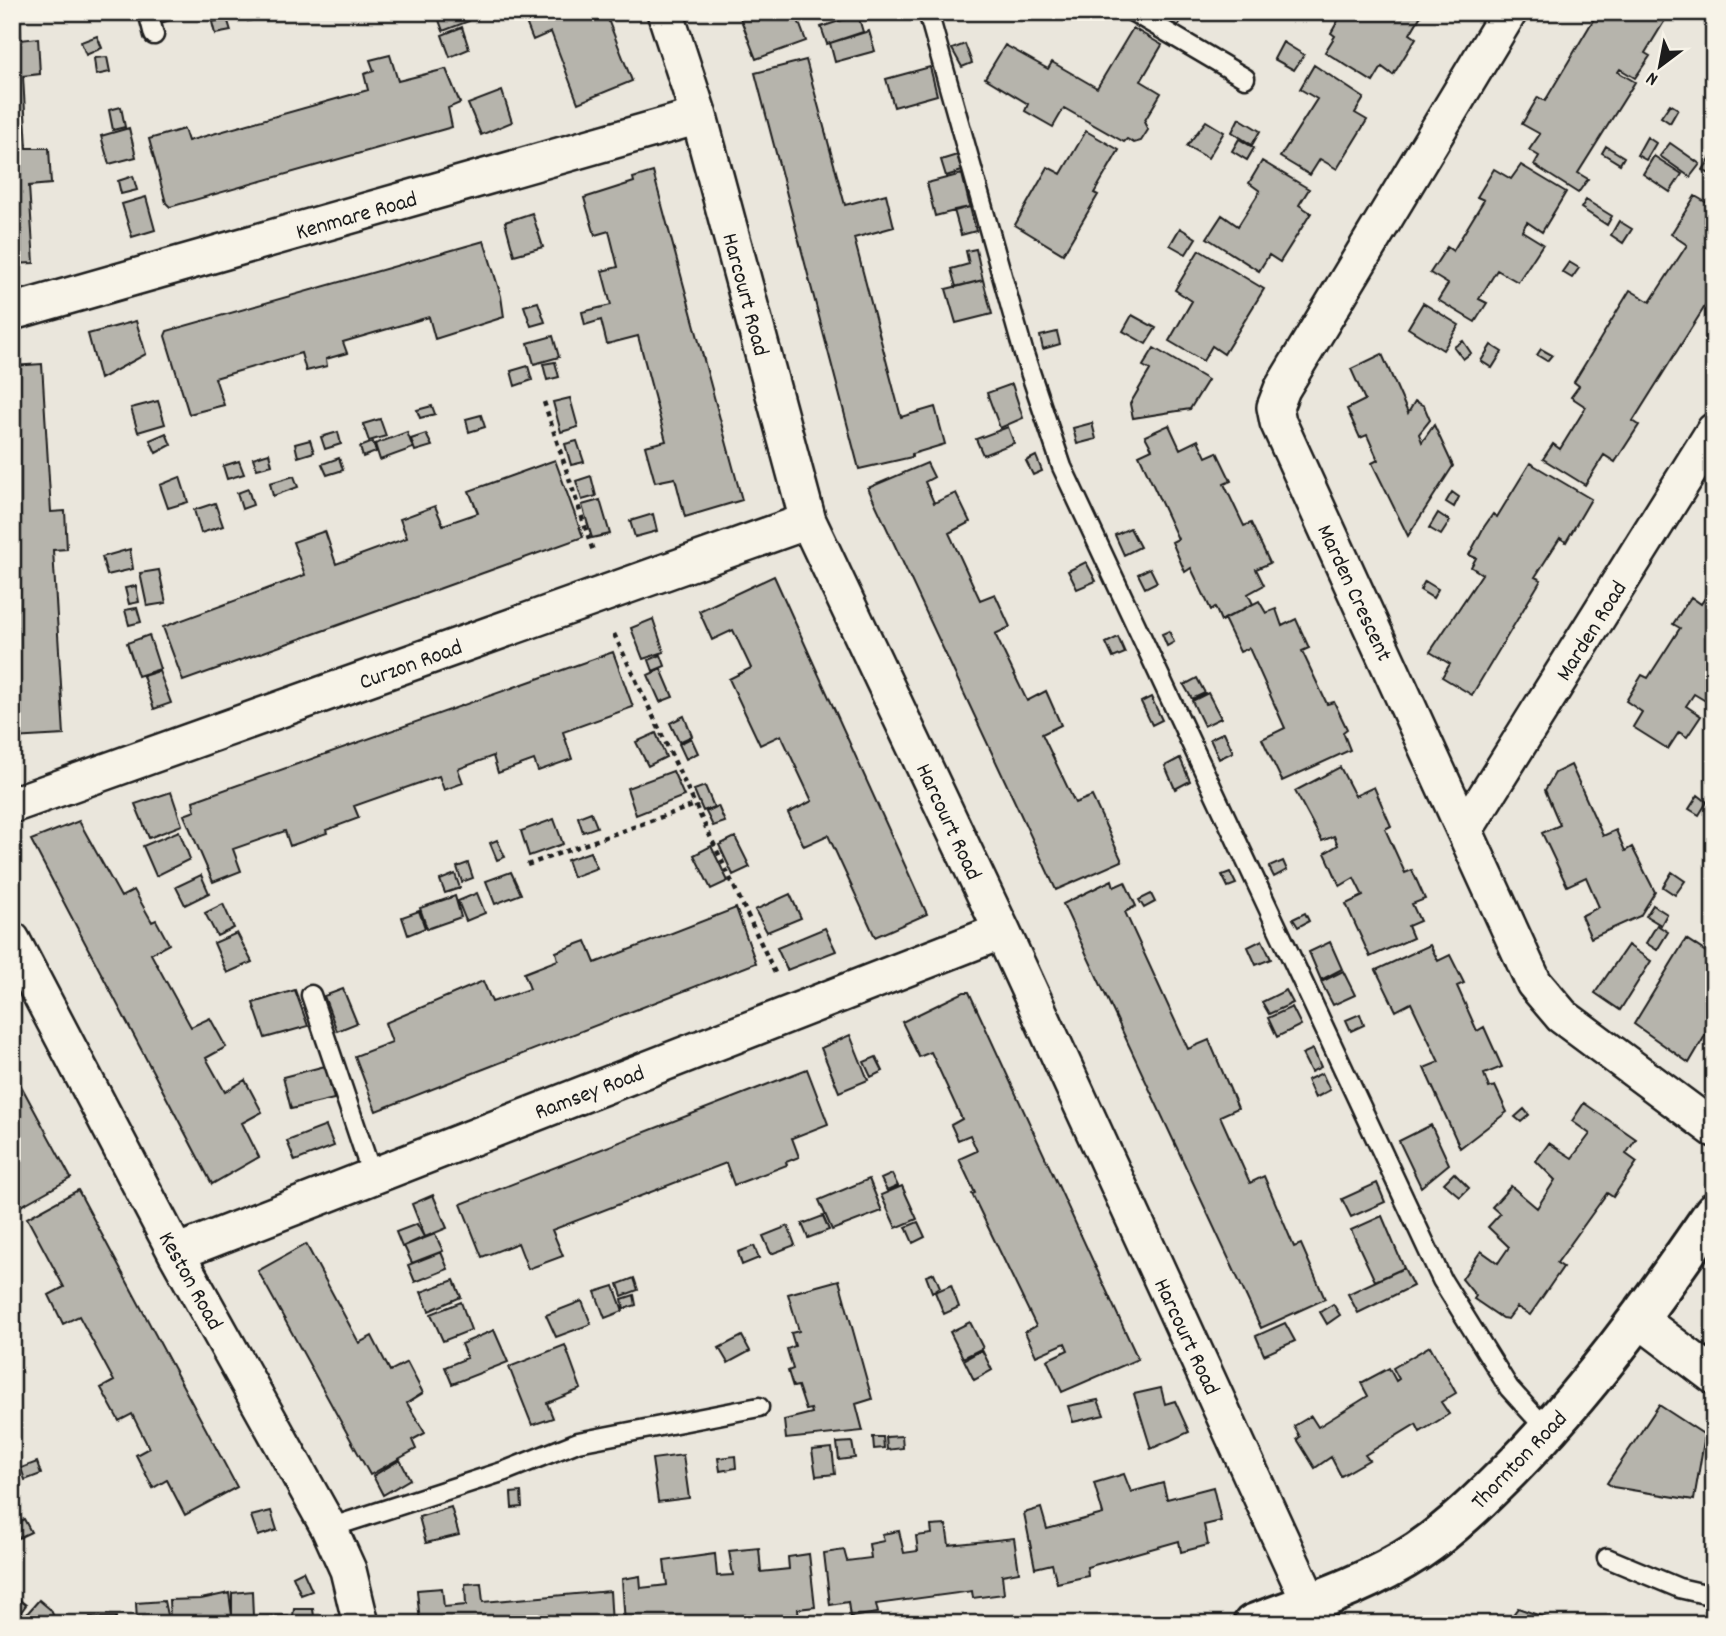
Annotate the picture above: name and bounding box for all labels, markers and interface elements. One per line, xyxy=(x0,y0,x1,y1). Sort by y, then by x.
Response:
north arrow xyxy=(1624,32,1694,102)
text: N xyxy=(1642,64,1664,91)
street label: Kenmare Road xyxy=(292,184,422,250)
street label: Harcourt Road xyxy=(711,230,776,360)
street label: Marden Crescent xyxy=(1307,520,1399,667)
street label: Marden Road xyxy=(1549,575,1637,688)
street label: Curzon Road xyxy=(355,632,467,700)
street label: Harcourt Road xyxy=(905,759,988,886)
street label: Ramsey Road xyxy=(531,1058,650,1130)
street label: Keston Road xyxy=(148,1226,230,1337)
street label: Harcourt Road xyxy=(1143,1274,1226,1401)
street label: Thornton Road xyxy=(1465,1404,1576,1518)

